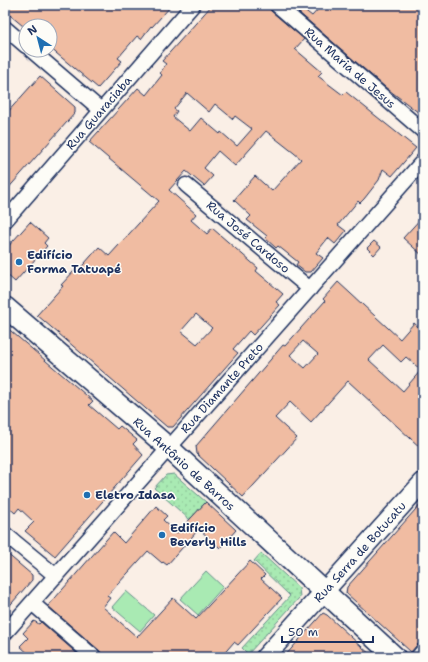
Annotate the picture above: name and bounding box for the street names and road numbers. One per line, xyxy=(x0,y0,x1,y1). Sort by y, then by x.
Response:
street label: Rua Maria de Jesus xyxy=(301,24,399,112)
street label: Rua Guaraciaba xyxy=(63,72,136,153)
street label: Rua José Cardoso xyxy=(203,197,293,277)
street label: Rua Diamante Preto xyxy=(177,339,267,437)
street label: Rua Antônio de Barros xyxy=(130,414,239,514)
street label: Rua Serra de Botucatu xyxy=(310,498,410,606)

